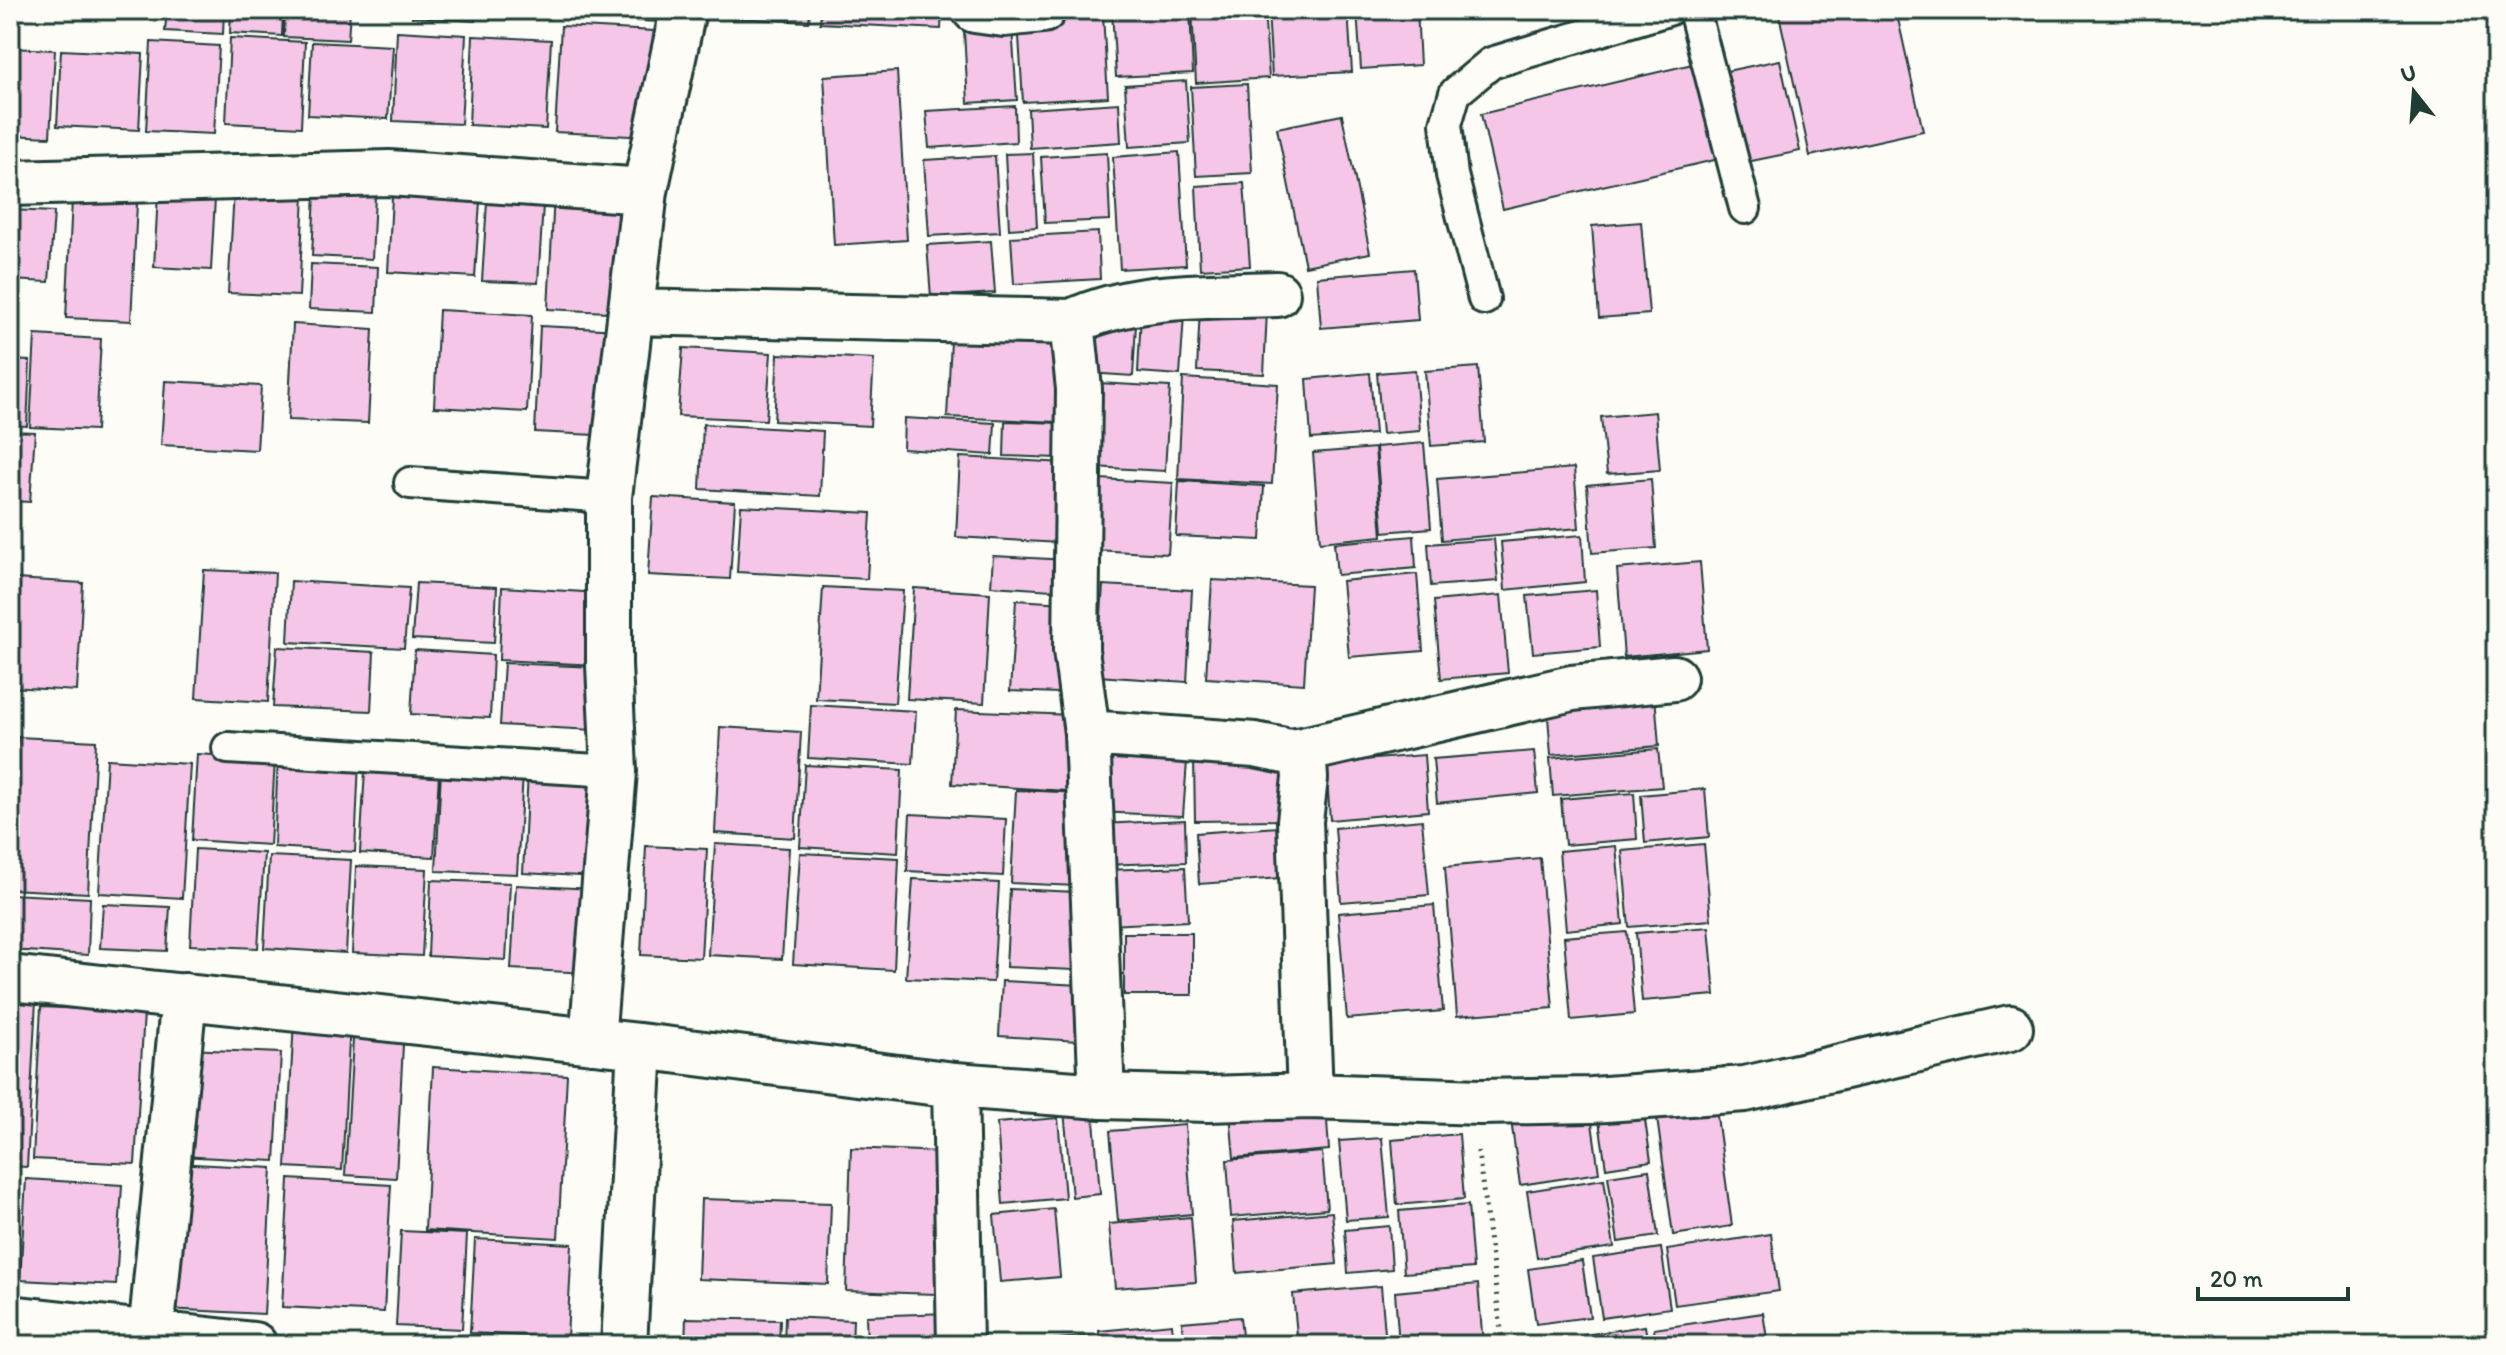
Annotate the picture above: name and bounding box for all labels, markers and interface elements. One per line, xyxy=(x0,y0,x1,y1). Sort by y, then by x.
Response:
north arrow xyxy=(2374,52,2454,132)
text: U xyxy=(2397,58,2419,88)
scale bar xyxy=(2198,1251,2348,1301)
text: 20 m xyxy=(2210,1264,2263,1293)

